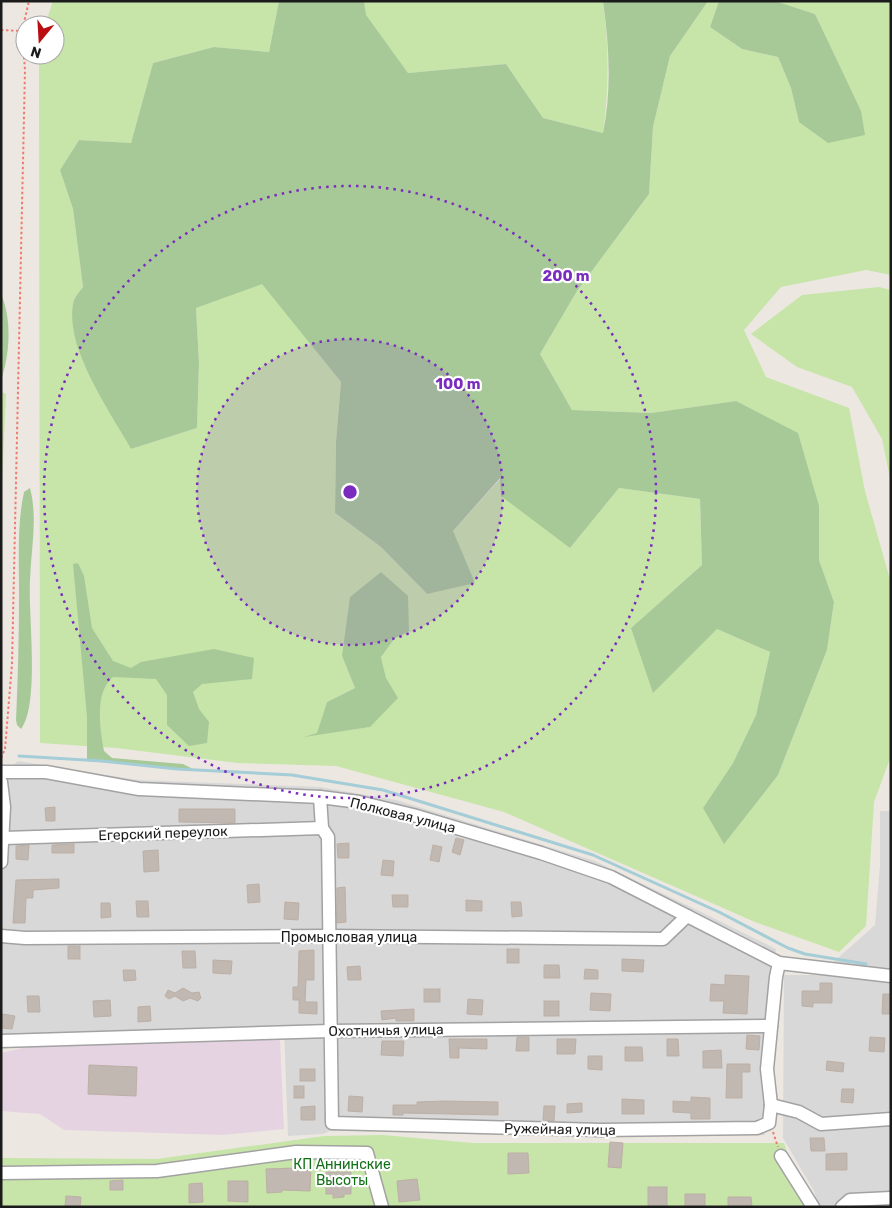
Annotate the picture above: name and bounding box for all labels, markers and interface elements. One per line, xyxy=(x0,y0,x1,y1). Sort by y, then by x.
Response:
north arrow xyxy=(15,15,65,65)
text: N xyxy=(29,42,44,62)
text: 200 m xyxy=(542,267,590,285)
text: 100 m xyxy=(436,375,480,393)
centre of rings xyxy=(341,483,359,501)
street label: Полковая улица xyxy=(348,794,457,837)
street label: Егерский переулок xyxy=(98,823,228,844)
street label: Промысловая улица xyxy=(281,929,417,946)
street label: Охотничья улица xyxy=(328,1021,444,1040)
street label: Ружейная улица xyxy=(504,1120,616,1139)
park label: КП Аннинские Высоты xyxy=(293,1156,391,1189)

